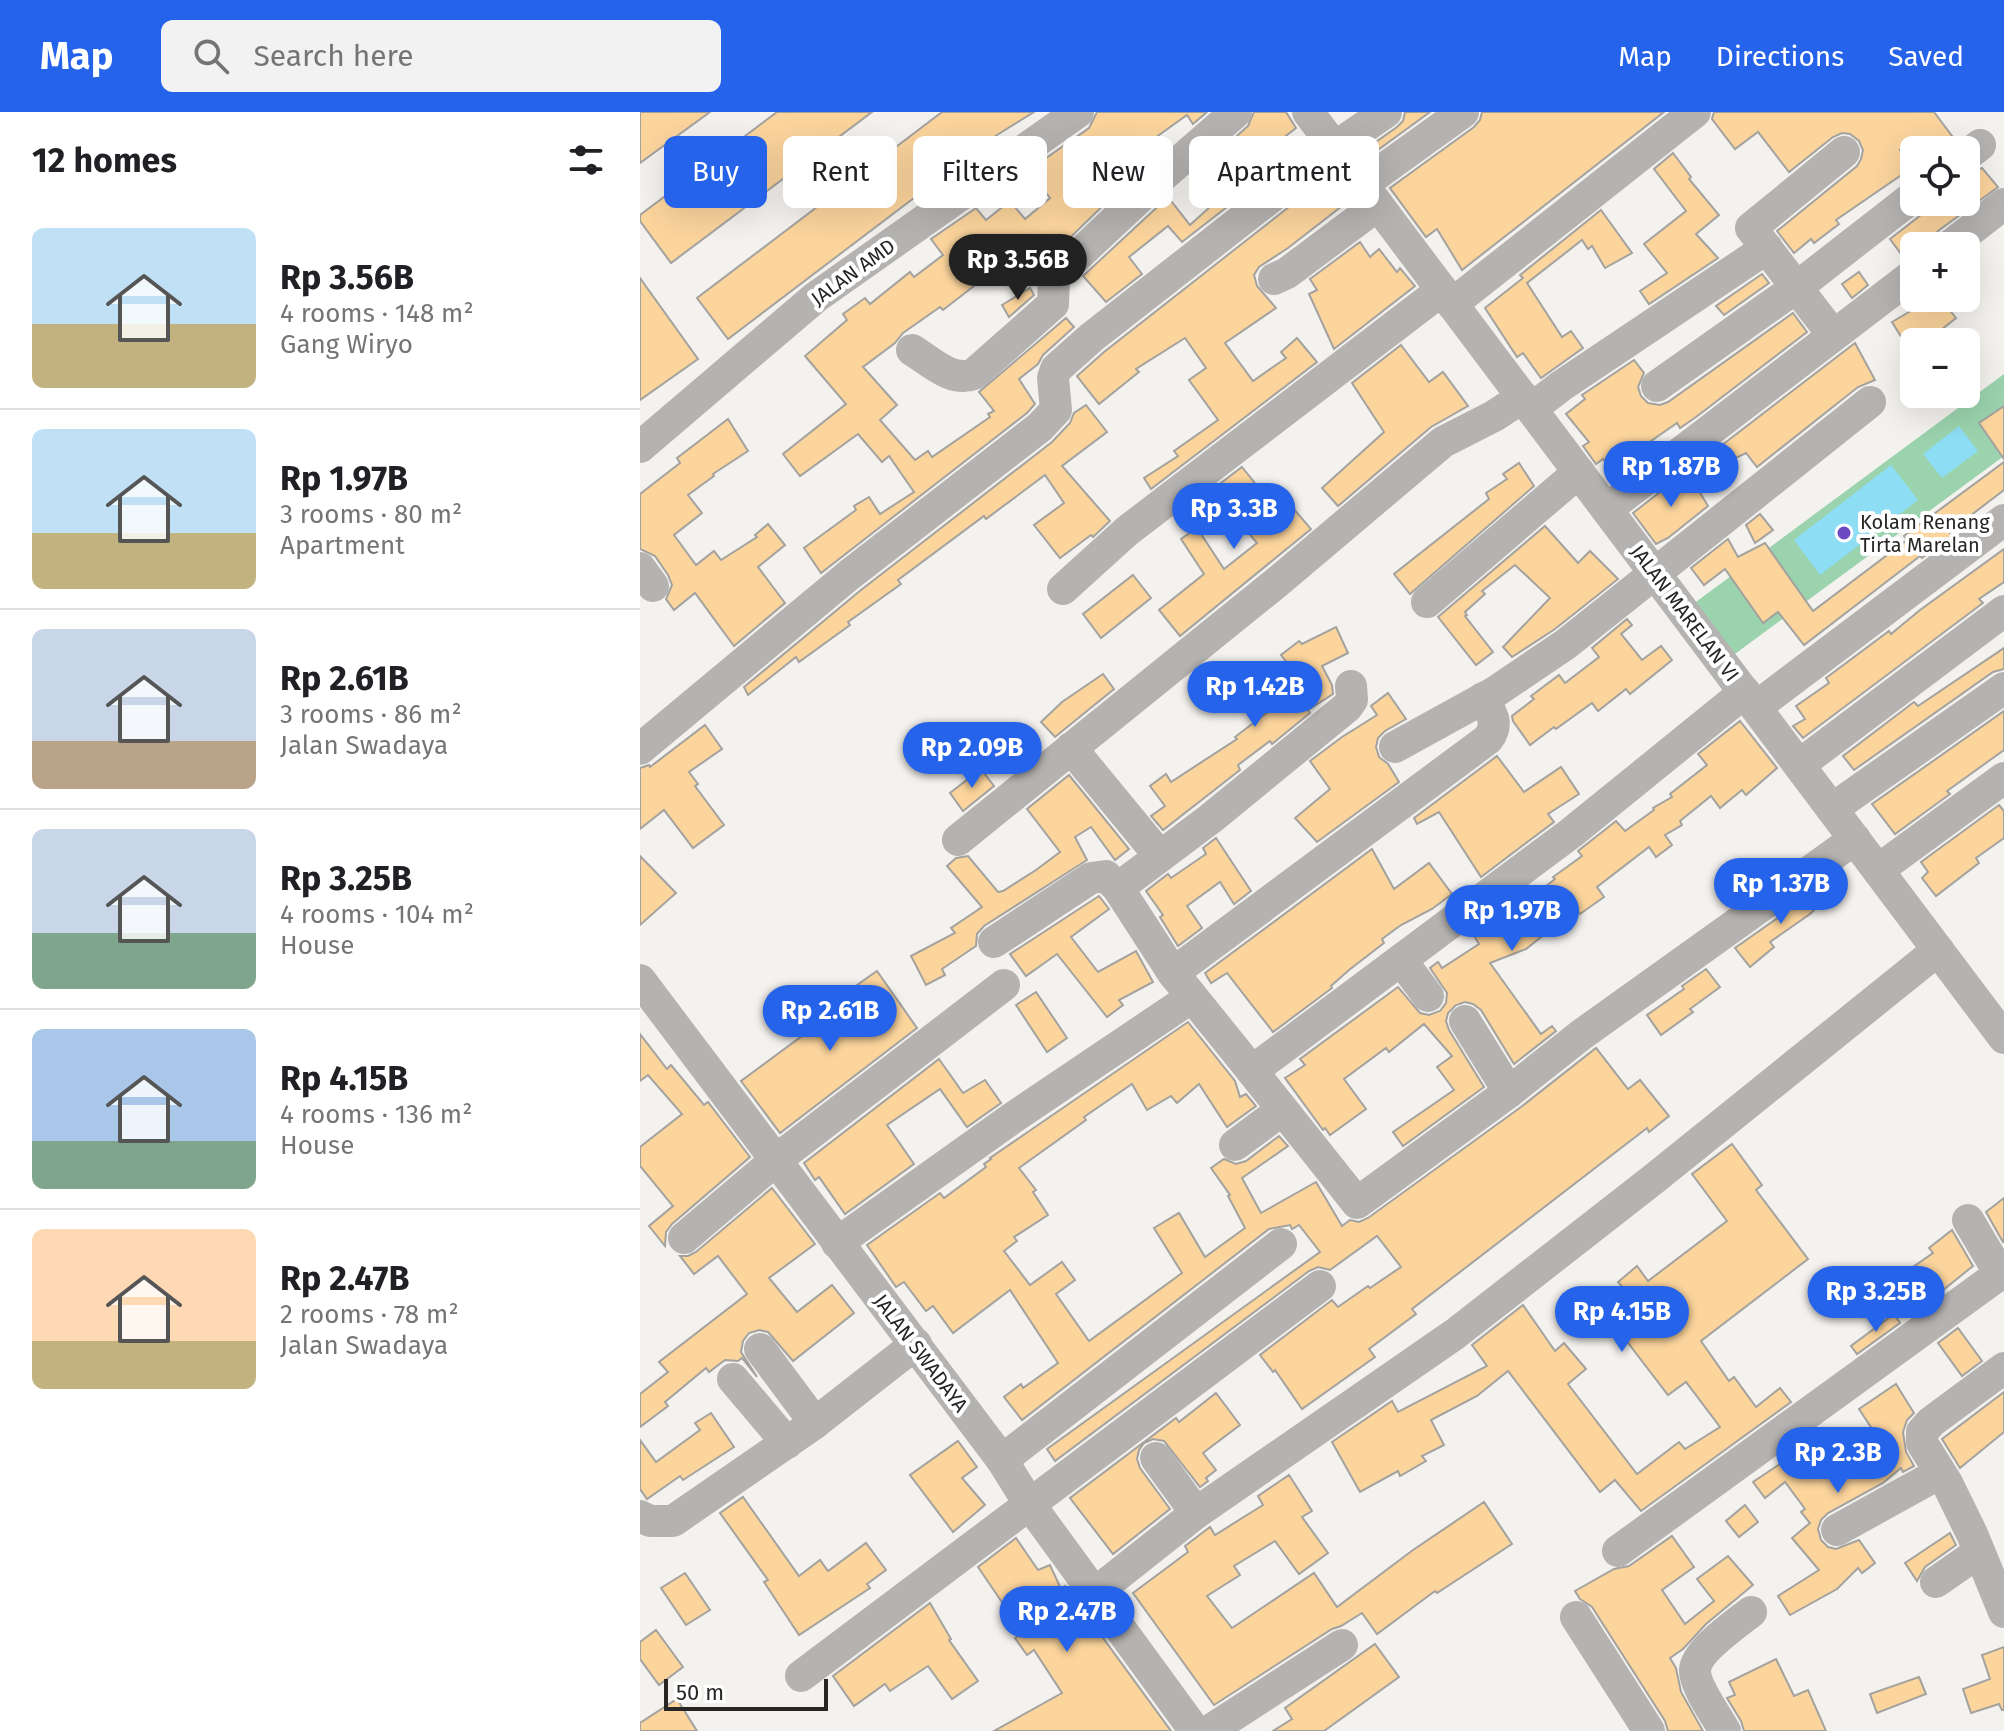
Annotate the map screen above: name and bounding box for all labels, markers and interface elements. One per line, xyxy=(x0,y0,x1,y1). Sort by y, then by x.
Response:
search box xyxy=(161,20,721,92)
text: Map xyxy=(40,33,113,79)
icon: search xyxy=(189,34,233,78)
text: Search here xyxy=(253,38,414,74)
text: Map xyxy=(1618,40,1672,73)
text: Directions xyxy=(1716,40,1844,73)
text: Saved xyxy=(1888,40,1964,73)
chip: Buy xyxy=(664,136,767,208)
chip: Rent xyxy=(783,136,897,208)
chip: Filters xyxy=(913,136,1047,208)
chip: New xyxy=(1063,136,1173,208)
chip: Apartment xyxy=(1189,136,1379,208)
map controls xyxy=(1900,136,1980,408)
button: locate xyxy=(1900,136,1980,216)
icon: filters xyxy=(564,138,608,182)
text: 12 homes xyxy=(32,140,177,181)
button: + xyxy=(1900,232,1980,312)
street label: JALAN AMD xyxy=(806,234,900,310)
pin: Rp 3.56B xyxy=(935,234,1101,302)
text: Rp 3.56B xyxy=(967,244,1069,275)
text: Rp 3.56B xyxy=(280,257,414,298)
icon: home xyxy=(96,260,192,356)
text: 4 rooms · 148 m² xyxy=(280,298,474,329)
button: − xyxy=(1900,328,1980,408)
text: Gang Wiryo xyxy=(280,329,413,360)
pin: Rp 1.87B xyxy=(1588,441,1754,509)
text: Rp 1.87B xyxy=(1622,451,1720,482)
text: Rp 1.97B xyxy=(280,458,408,499)
icon: home xyxy=(96,461,192,557)
pin: Rp 3.3B xyxy=(1160,483,1308,551)
text: Rp 3.3B xyxy=(1190,493,1278,524)
text: 3 rooms · 80 m² xyxy=(280,499,462,530)
place label: Kolam Renang Tirta Marelan xyxy=(1860,510,1990,557)
marker: Kolam Renang Tirta Marelan xyxy=(1835,524,1853,542)
text: Apartment xyxy=(280,530,405,561)
street label: JALAN MARELAN VI xyxy=(1626,540,1744,686)
text: Rp 2.61B xyxy=(280,658,409,699)
icon: home xyxy=(96,661,192,757)
pin: Rp 1.42B xyxy=(1172,661,1338,729)
text: Rp 1.42B xyxy=(1205,671,1305,702)
text: 3 rooms · 86 m² xyxy=(280,699,462,730)
pin: Rp 2.09B xyxy=(889,722,1055,790)
text: Jalan Swadaya xyxy=(280,730,448,761)
text: Rp 2.09B xyxy=(921,732,1023,763)
text: Rp 3.25B xyxy=(280,858,412,899)
pin: Rp 1.37B xyxy=(1698,858,1864,926)
icon: home xyxy=(96,861,192,957)
text: Rp 1.37B xyxy=(1732,868,1830,899)
pin: Rp 1.97B xyxy=(1429,885,1595,953)
text: Rp 1.97B xyxy=(1463,895,1561,926)
text: 4 rooms · 104 m² xyxy=(280,899,474,930)
text: House xyxy=(280,930,354,961)
pin: Rp 2.61B xyxy=(747,985,913,1053)
text: Rp 2.61B xyxy=(781,995,879,1026)
text: Rp 4.15B xyxy=(280,1058,408,1099)
icon: home xyxy=(96,1061,192,1157)
text: 4 rooms · 136 m² xyxy=(280,1099,472,1130)
text: House xyxy=(280,1130,354,1161)
text: Rp 2.47B xyxy=(280,1258,409,1299)
icon: home xyxy=(96,1261,192,1357)
pin: Rp 3.25B xyxy=(1793,1266,1959,1334)
text: Rp 3.25B xyxy=(1826,1276,1926,1307)
pin: Rp 4.15B xyxy=(1539,1286,1705,1354)
street label: JALAN SWADAYA xyxy=(869,1289,973,1417)
text: Rp 4.15B xyxy=(1573,1296,1671,1327)
text: 2 rooms · 78 m² xyxy=(280,1299,459,1330)
text: Jalan Swadaya xyxy=(280,1330,448,1361)
pin: Rp 2.3B xyxy=(1764,1427,1912,1495)
text: Rp 2.3B xyxy=(1794,1437,1882,1468)
pin: Rp 2.47B xyxy=(984,1586,1150,1654)
text: Rp 2.47B xyxy=(1017,1596,1117,1627)
scale bar xyxy=(664,1675,828,1711)
text: 50 m xyxy=(676,1679,724,1706)

